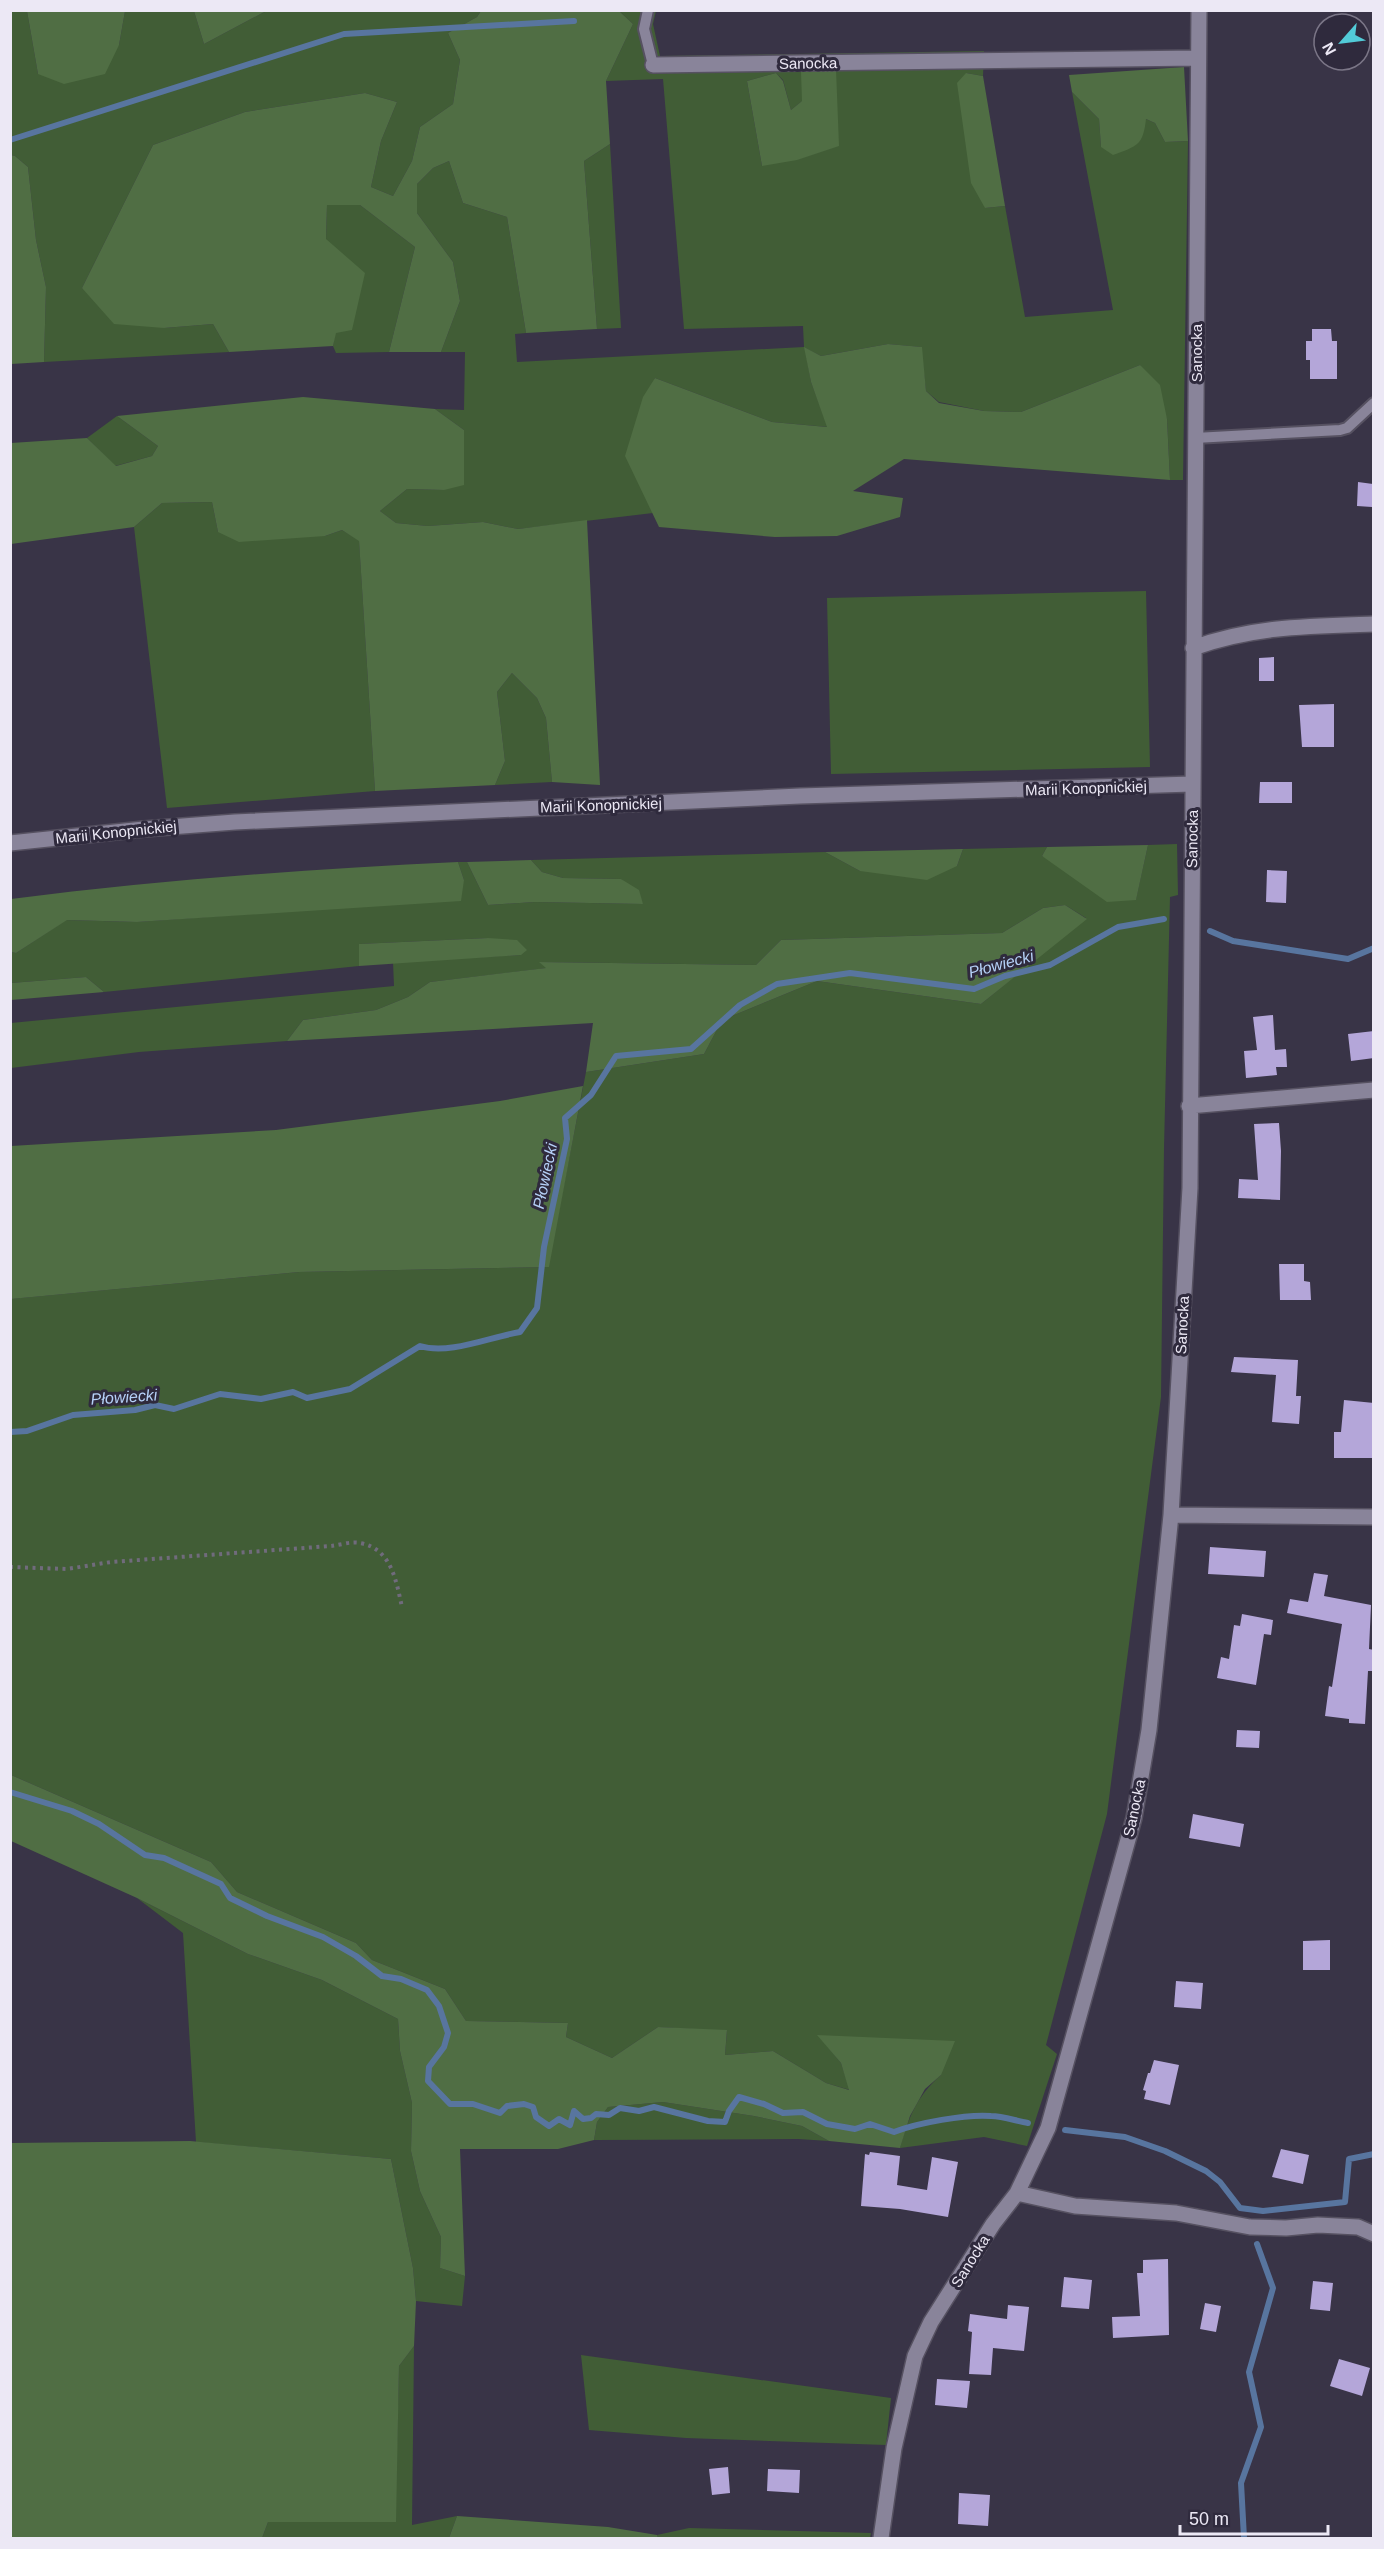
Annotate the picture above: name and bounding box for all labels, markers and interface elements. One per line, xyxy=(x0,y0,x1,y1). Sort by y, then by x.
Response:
north arrow xyxy=(1312,12,1372,72)
text: N xyxy=(1319,40,1339,58)
street label: Sanocka xyxy=(779,54,838,72)
street label: Sanocka xyxy=(1188,323,1205,382)
street label: Marii Konopnickiej xyxy=(1025,777,1147,799)
street label: Marii Konopnickiej xyxy=(540,794,662,816)
street label: Sanocka xyxy=(1183,809,1201,868)
street label: Marii Konopnickiej xyxy=(55,817,177,847)
water label: Płowiecki xyxy=(967,947,1036,981)
water label: Płowiecki xyxy=(530,1141,560,1210)
street label: Sanocka xyxy=(1172,1295,1192,1355)
water label: Płowiecki xyxy=(90,1386,158,1408)
street label: Sanocka xyxy=(1120,1777,1149,1838)
street label: Sanocka xyxy=(947,2231,993,2290)
scale bar xyxy=(1180,2498,1328,2536)
text: 50 m xyxy=(1189,2509,1229,2529)

